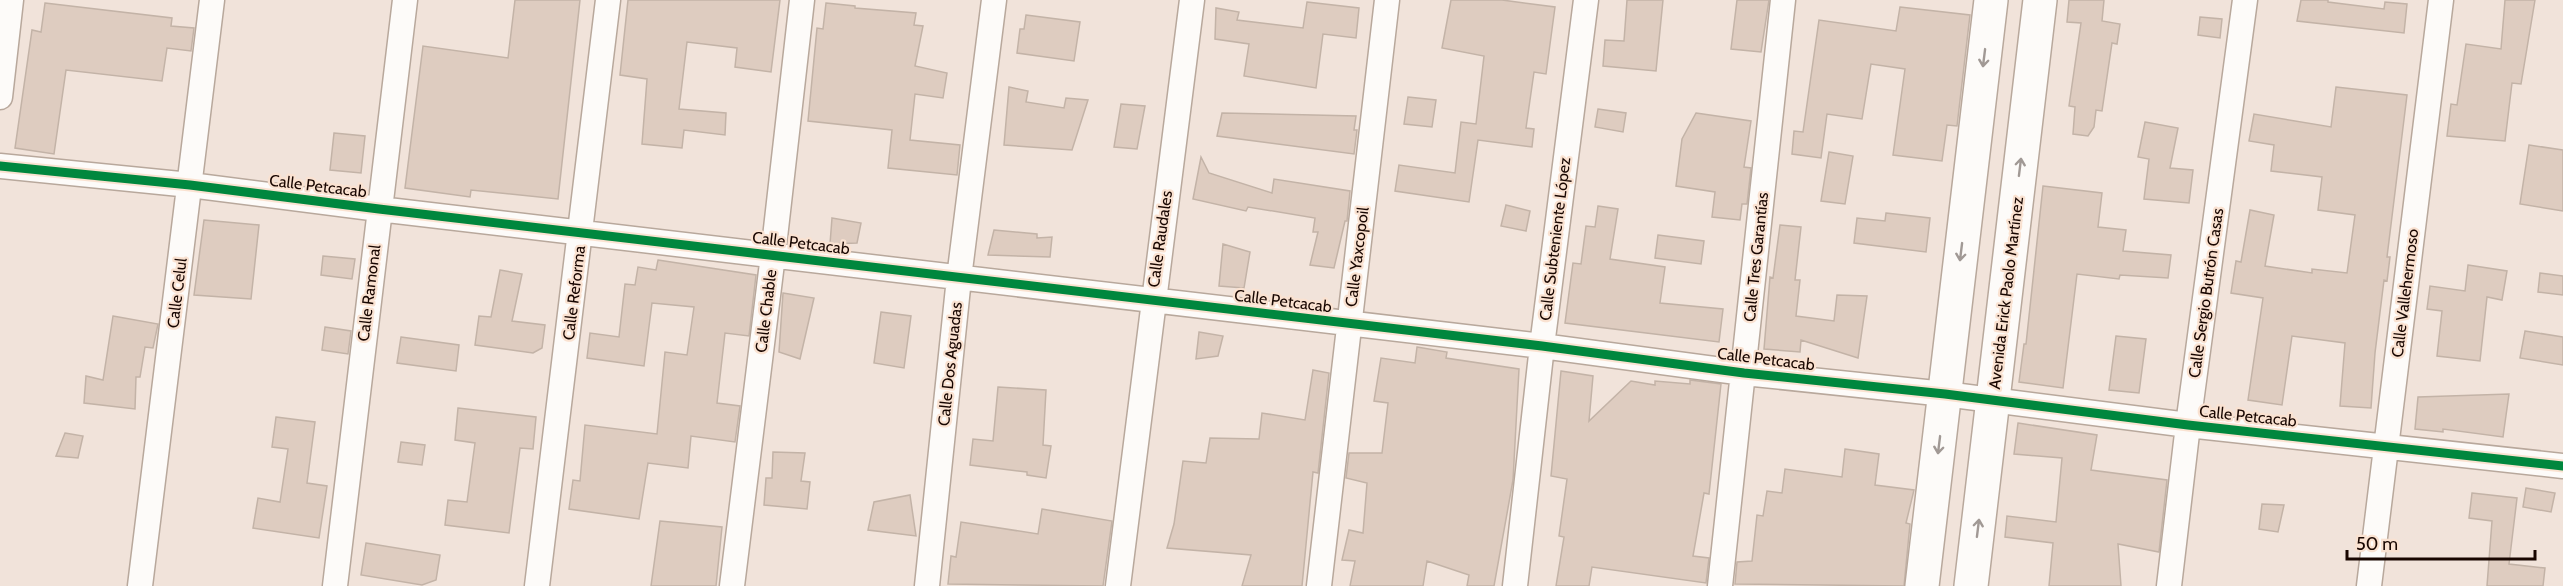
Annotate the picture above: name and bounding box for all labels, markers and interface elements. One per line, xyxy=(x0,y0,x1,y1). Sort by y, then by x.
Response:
one-way arrow xyxy=(1979,48,1990,68)
street label: Calle Subteniente López xyxy=(1536,156,1575,322)
one-way arrow xyxy=(2015,158,2026,178)
street label: Calle Petcacab xyxy=(268,171,368,201)
street label: Calle Raudales xyxy=(1144,189,1176,289)
street label: Calle Tres Garantías xyxy=(1740,191,1772,323)
street label: Avenida Erick Paolo Martínez xyxy=(1985,195,2027,390)
street label: Calle Yaxcopoil xyxy=(1341,206,1373,308)
street label: Calle Sergio Butrón Casas xyxy=(2185,207,2227,379)
street label: Calle Vallehermoso xyxy=(2388,227,2422,358)
street label: Calle Petcacab xyxy=(751,228,851,258)
one-way arrow xyxy=(1956,241,1967,261)
street label: Calle Ramonal xyxy=(354,243,384,342)
street label: Calle Reforma xyxy=(559,244,589,341)
street label: Calle Celul xyxy=(163,257,191,329)
street label: Calle Chable xyxy=(751,268,781,354)
street label: Calle Petcacab xyxy=(1233,286,1333,316)
street label: Calle Dos Aguadas xyxy=(934,301,966,427)
street label: Calle Petcacab xyxy=(1716,344,1816,374)
street label: Calle Petcacab xyxy=(2198,401,2298,431)
one-way arrow xyxy=(1933,435,1944,455)
one-way arrow xyxy=(1973,518,1984,538)
scale bar xyxy=(2347,523,2534,561)
text: 50 m xyxy=(2356,533,2398,555)

